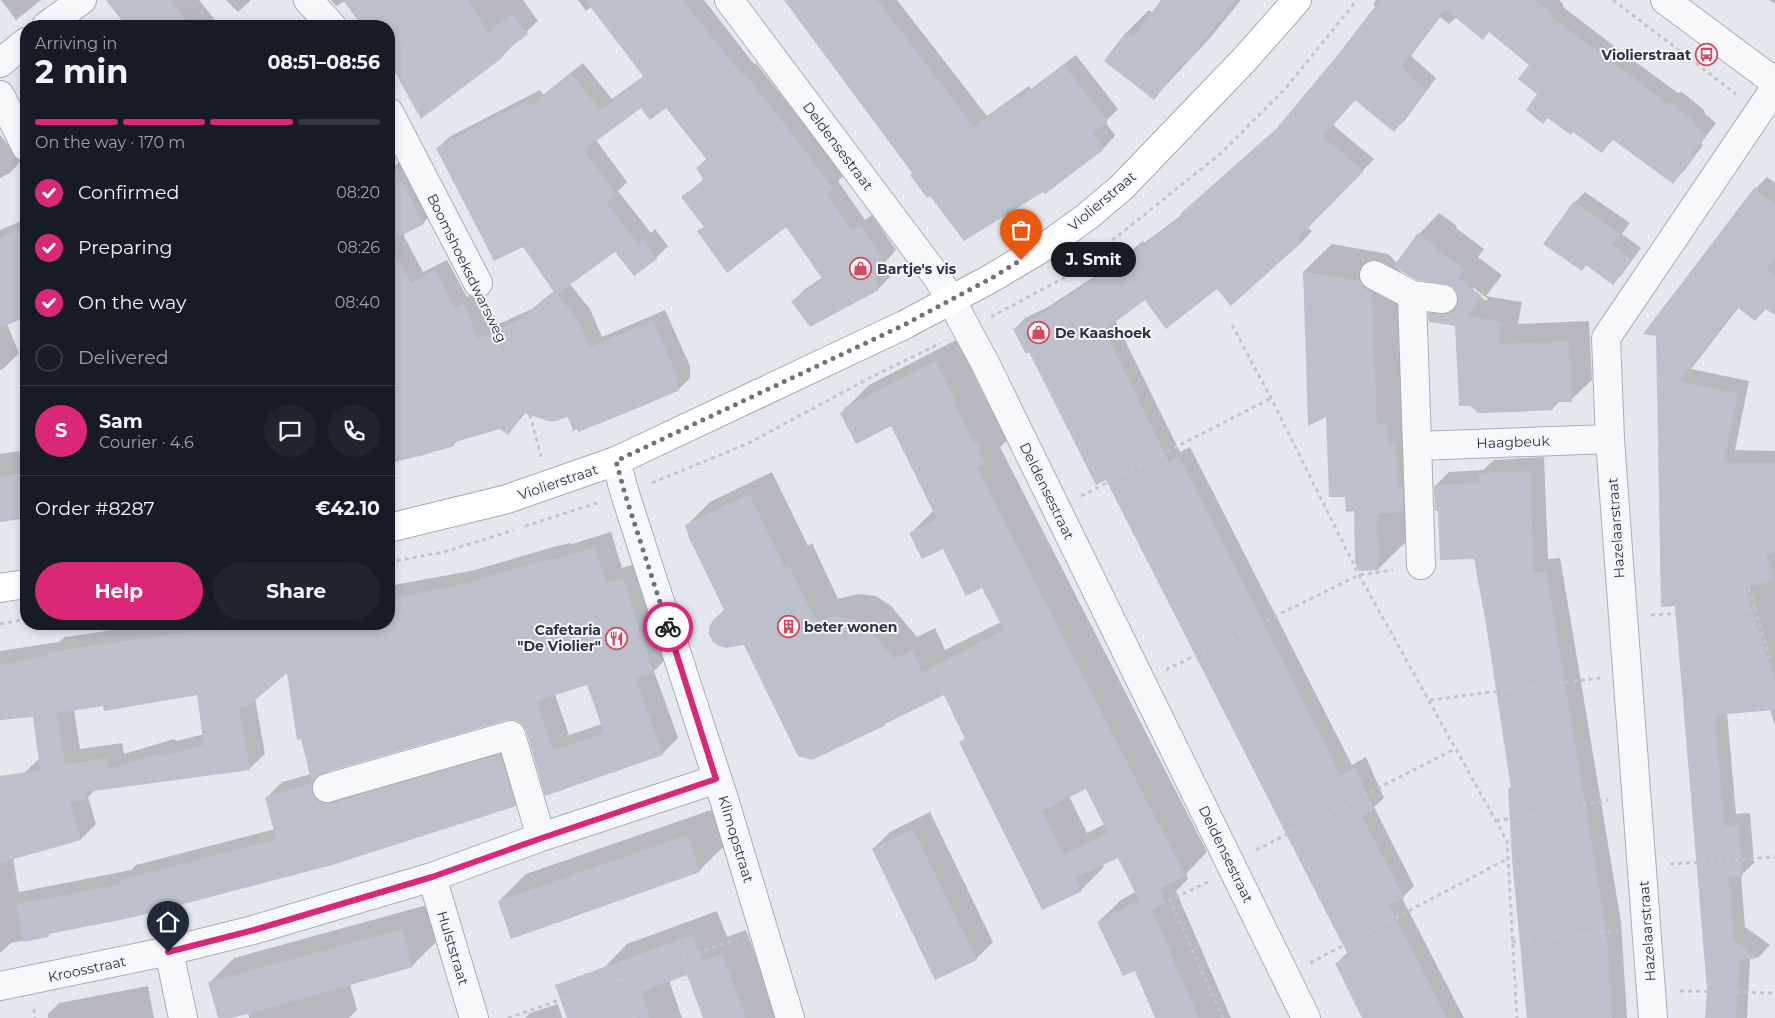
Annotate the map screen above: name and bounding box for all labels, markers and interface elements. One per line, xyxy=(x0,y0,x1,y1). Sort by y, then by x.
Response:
text: Arriving in xyxy=(35,34,117,53)
bus stop icon: Violierstraat xyxy=(1695,43,1719,67)
place label: Violierstraat xyxy=(1601,46,1691,64)
text: 08:51–08:56 xyxy=(267,51,380,74)
text: 2 min xyxy=(35,52,128,91)
street label: Deldensestraat xyxy=(799,98,877,194)
text: On the way · 170 m xyxy=(35,133,185,152)
street label: Violierstraat xyxy=(1064,167,1140,235)
icon: check xyxy=(35,179,63,207)
text: Confirmed xyxy=(78,181,179,204)
text: 08:20 xyxy=(336,183,380,202)
street label: Boomshoeksdwarsweg xyxy=(423,190,511,346)
pin xyxy=(1000,209,1042,260)
icon: bag xyxy=(1007,216,1035,244)
icon: check xyxy=(35,234,63,262)
text: Preparing xyxy=(78,236,173,259)
text: 08:26 xyxy=(337,238,380,257)
callout: J. Smit xyxy=(1051,242,1136,278)
text: J. Smit xyxy=(1065,250,1122,269)
shop icon: Bartje's vis xyxy=(849,257,873,281)
place label: Bartje's vis xyxy=(877,260,957,278)
icon: check xyxy=(35,289,63,317)
text: On the way xyxy=(78,291,186,314)
text: 08:40 xyxy=(335,293,380,312)
shop icon: De Kaashoek xyxy=(1027,321,1051,345)
place label: De Kaashoek xyxy=(1055,324,1152,342)
text: Delivered xyxy=(78,346,169,369)
button: chat xyxy=(264,405,316,457)
button: phone xyxy=(328,405,380,457)
text: Sam xyxy=(99,410,143,433)
text: S xyxy=(55,419,67,442)
street label: Haagbeuk xyxy=(1476,432,1551,452)
text: Courier · 4.6 xyxy=(99,433,194,452)
street label: Deldensestraat xyxy=(1016,439,1079,543)
street label: Violierstraat xyxy=(516,460,601,504)
street label: Hazelaarstraat xyxy=(1603,477,1628,579)
text: Order #8287 xyxy=(35,497,155,520)
text: €42.10 xyxy=(315,497,380,520)
button: Help xyxy=(35,562,203,620)
button: Share xyxy=(213,562,380,620)
courier xyxy=(643,602,693,652)
icon: bike xyxy=(654,613,682,641)
building icon: beter wonen xyxy=(776,615,800,639)
place label: beter wonen xyxy=(804,618,898,636)
place label: Cafetaria "De Violier" xyxy=(517,621,601,655)
restaurant icon: Cafetaria "De Violier" xyxy=(605,626,629,650)
street label: Klimopstraat xyxy=(714,793,758,885)
street label: Deldensestraat xyxy=(1195,802,1258,906)
street label: Hazelaarstraat xyxy=(1634,880,1659,982)
pin xyxy=(147,901,189,952)
icon: home xyxy=(154,908,182,936)
street label: Hulststraat xyxy=(433,909,473,988)
street label: Kroosstraat xyxy=(46,952,128,986)

